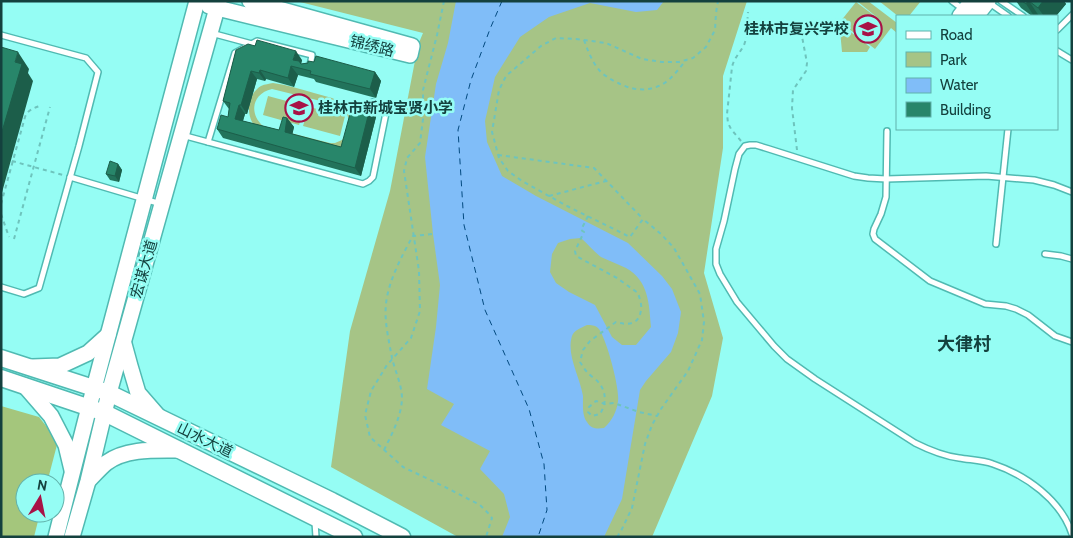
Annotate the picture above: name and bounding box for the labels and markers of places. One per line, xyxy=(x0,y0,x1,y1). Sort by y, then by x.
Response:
school or university icon: 桂林市复兴学校 xyxy=(853,14,883,44)
place label: 桂林市复兴学校 xyxy=(744,20,849,38)
school or university icon: 桂林市新城宝贤小学 xyxy=(284,93,314,123)
place label: 桂林市新城宝贤小学 xyxy=(318,99,453,117)

